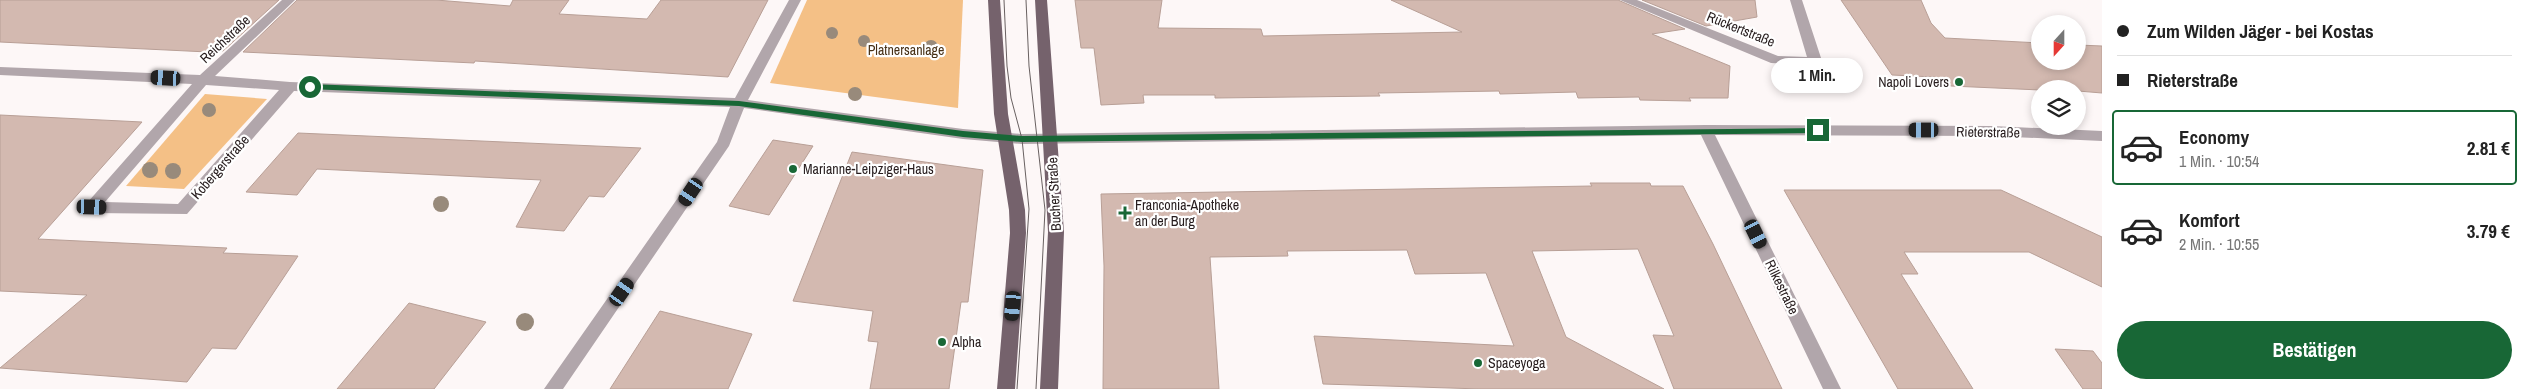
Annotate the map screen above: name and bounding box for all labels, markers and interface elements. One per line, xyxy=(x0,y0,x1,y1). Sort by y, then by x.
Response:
street label: Rückertstraße xyxy=(1704,7,1778,51)
street label: Reichstraße xyxy=(196,11,254,67)
north arrow xyxy=(2031,15,2086,70)
map controls xyxy=(2031,15,2086,135)
text: Zum Wilden Jäger - bei Kostas xyxy=(2147,18,2374,44)
park label: Platnersanlage xyxy=(868,41,944,59)
callout: 1 Min. xyxy=(1772,58,1864,92)
text: 1 Min. xyxy=(1798,64,1836,86)
text: Rieterstraße xyxy=(2147,67,2238,93)
car xyxy=(150,70,181,86)
place label: Napoli Lovers xyxy=(1878,73,1949,91)
route start xyxy=(299,76,321,98)
marker: Napoli Lovers xyxy=(1953,76,1965,88)
button: layers xyxy=(2031,80,2086,135)
route end xyxy=(1807,119,1829,141)
street label: Rieterstraße xyxy=(1956,122,2020,142)
car xyxy=(1909,123,1939,138)
text: Economy xyxy=(2179,124,2249,150)
icon: car xyxy=(2119,125,2164,170)
street label: Kobergerstraße xyxy=(187,131,253,203)
text: 2.81 € xyxy=(2467,135,2510,161)
text: 1 Min. · 10:54 xyxy=(2179,150,2259,172)
street label: Bucher Straße xyxy=(1043,157,1065,231)
place label: Marianne-Leipziger-Haus xyxy=(803,160,934,178)
marker: Marianne-Leipziger-Haus xyxy=(787,163,799,175)
car xyxy=(676,175,705,209)
place label: Franconia-Apotheke an der Burg xyxy=(1135,196,1239,230)
car xyxy=(76,199,107,215)
marker: Franconia-Apotheke an der Burg xyxy=(1119,207,1131,219)
text: Komfort xyxy=(2179,207,2240,233)
icon: car xyxy=(2119,208,2164,253)
car xyxy=(1742,217,1769,251)
text: 3.79 € xyxy=(2467,218,2510,244)
text: 2 Min. · 10:55 xyxy=(2179,233,2259,255)
street label: Rilkestraße xyxy=(1761,257,1803,317)
car xyxy=(607,275,636,309)
car xyxy=(1004,290,1021,322)
button: Bestätigen xyxy=(2117,321,2512,379)
place label: Alpha xyxy=(951,333,982,351)
marker: Alpha xyxy=(936,336,948,348)
place label: Spaceyoga xyxy=(1488,354,1546,372)
marker: Spaceyoga xyxy=(1472,357,1484,369)

